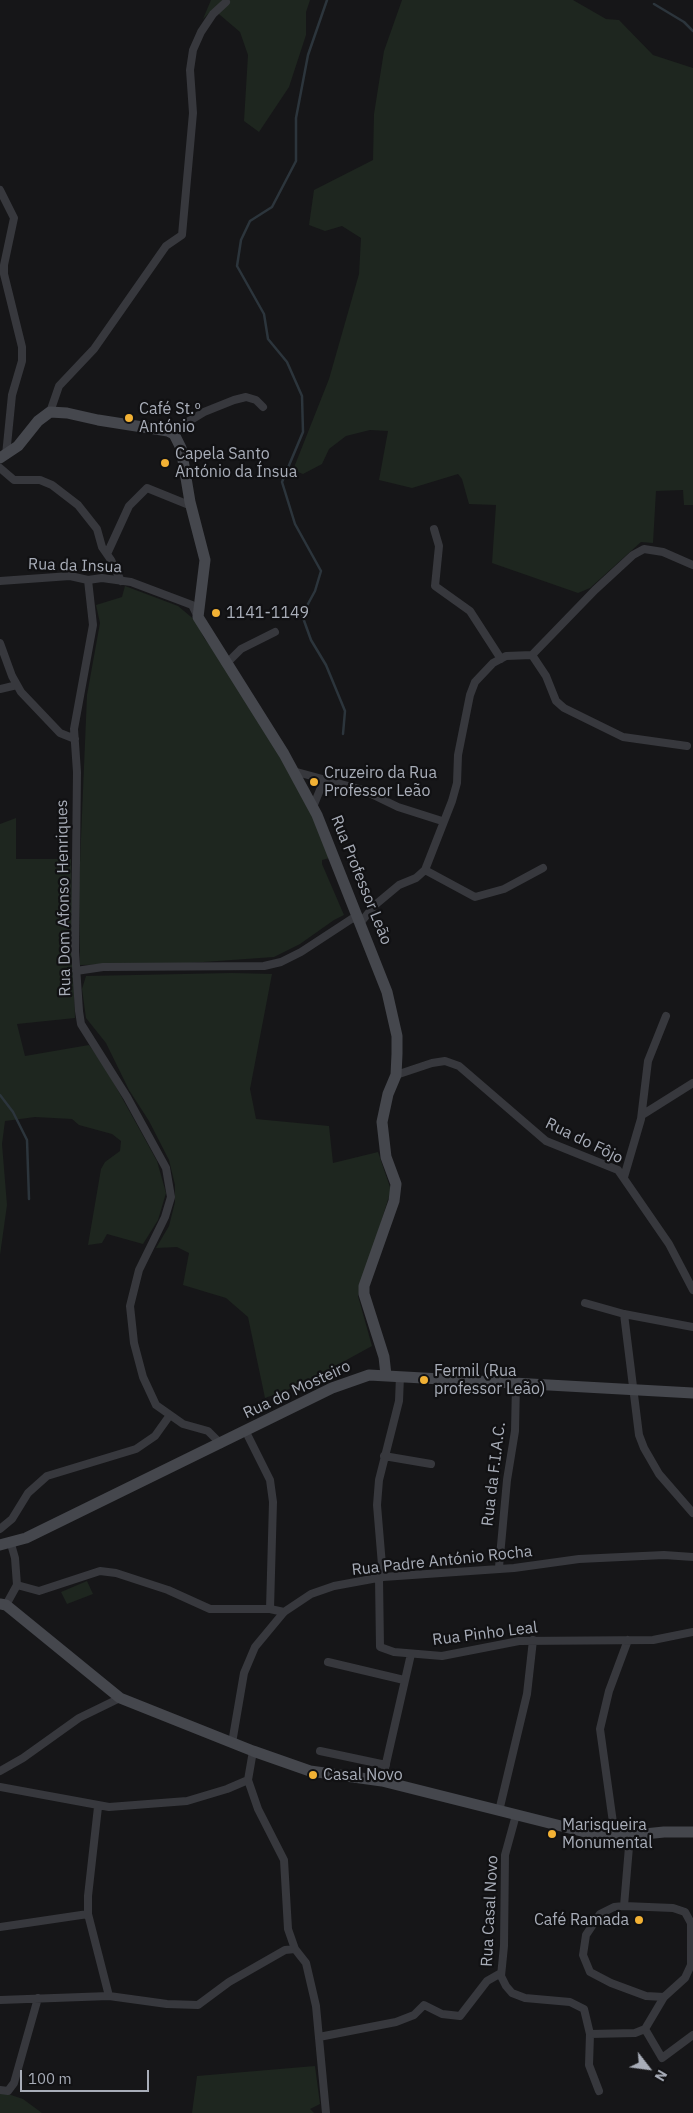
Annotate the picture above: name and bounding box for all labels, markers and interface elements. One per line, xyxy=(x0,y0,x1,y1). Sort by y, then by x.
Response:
place label: Café St.º António xyxy=(139,399,201,437)
marker: Café St.º António xyxy=(123,412,135,424)
place label: Capela Santo António da Ínsua xyxy=(175,444,297,482)
marker: Capela Santo António da Ínsua xyxy=(159,457,171,469)
street label: Rua da Insua xyxy=(28,555,122,577)
place label: 1141-1149 xyxy=(226,603,309,623)
marker: 1141-1149 xyxy=(210,607,222,619)
place label: Cruzeiro da Rua Professor Leão xyxy=(324,763,437,801)
marker: Cruzeiro da Rua Professor Leão xyxy=(308,776,320,788)
street label: Rua Dom Afonso Henriques xyxy=(53,799,75,997)
street label: Rua Professor Leão xyxy=(326,812,396,948)
street label: Rua do Fôjo xyxy=(542,1114,626,1168)
street label: Rua do Mosteiro xyxy=(240,1357,354,1423)
place label: Fermil (Rua professor Leão) xyxy=(434,1361,545,1399)
marker: Fermil (Rua professor Leão) xyxy=(418,1374,430,1386)
street label: Rua da F.I.A.C. xyxy=(478,1421,510,1527)
street label: Rua Padre António Rocha xyxy=(351,1542,533,1580)
street label: Rua Pinho Leal xyxy=(431,1618,539,1650)
place label: Casal Novo xyxy=(323,1765,403,1785)
marker: Casal Novo xyxy=(307,1769,319,1781)
place label: Marisqueira Monumental xyxy=(562,1815,652,1853)
marker: Marisqueira Monumental xyxy=(546,1828,558,1840)
street label: Rua Casal Novo xyxy=(477,1855,503,1967)
place label: Café Ramada xyxy=(534,1910,629,1930)
marker: Café Ramada xyxy=(633,1914,645,1926)
north arrow xyxy=(623,2043,673,2093)
scale bar xyxy=(22,2060,151,2092)
text: N xyxy=(651,2067,671,2084)
text: 100 m xyxy=(28,2069,72,2088)

